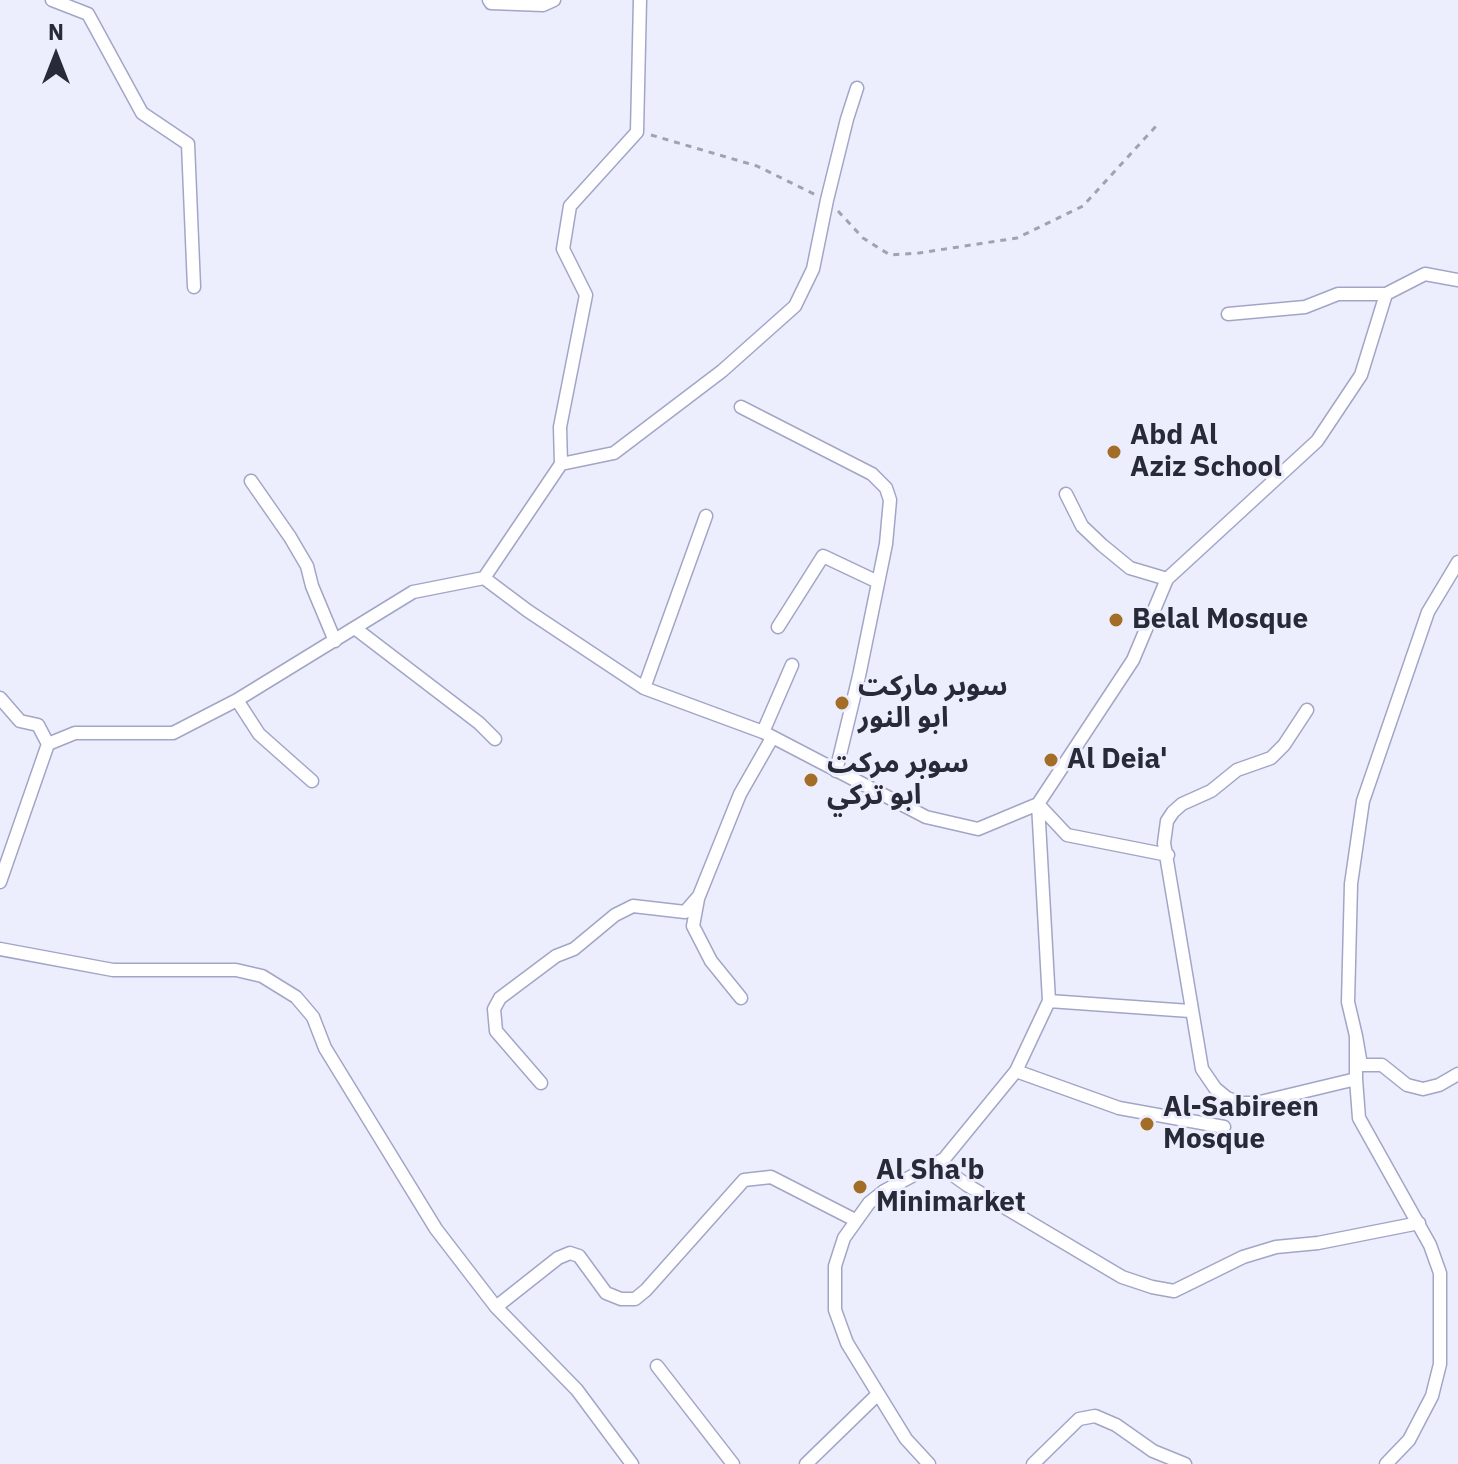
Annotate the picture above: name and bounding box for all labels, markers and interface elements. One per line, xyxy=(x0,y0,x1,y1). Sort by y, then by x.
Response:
north arrow xyxy=(16,16,96,96)
text: N xyxy=(48,17,64,46)
place label: Abd Al Aziz School xyxy=(1130,419,1282,485)
marker: Abd Al Aziz School xyxy=(1105,443,1123,461)
place label: Belal Mosque xyxy=(1132,603,1308,637)
marker: Belal Mosque xyxy=(1107,611,1125,629)
place label: سوبر ماركت ابو النور xyxy=(858,670,1008,736)
marker: سوبر ماركت ابو النور xyxy=(833,694,851,712)
place label: Al Deia' xyxy=(1067,743,1168,777)
place label: سوبر مركت ابو تركي xyxy=(827,747,969,813)
marker: Al Deia' xyxy=(1042,751,1060,769)
marker: سوبر مركت ابو تركي xyxy=(802,771,820,789)
place label: Al-Sabireen Mosque xyxy=(1163,1091,1319,1157)
marker: Al-Sabireen Mosque xyxy=(1138,1115,1156,1133)
place label: Al Sha'b Minimarket xyxy=(876,1154,1026,1220)
marker: Al Sha'b Minimarket xyxy=(851,1178,869,1196)

